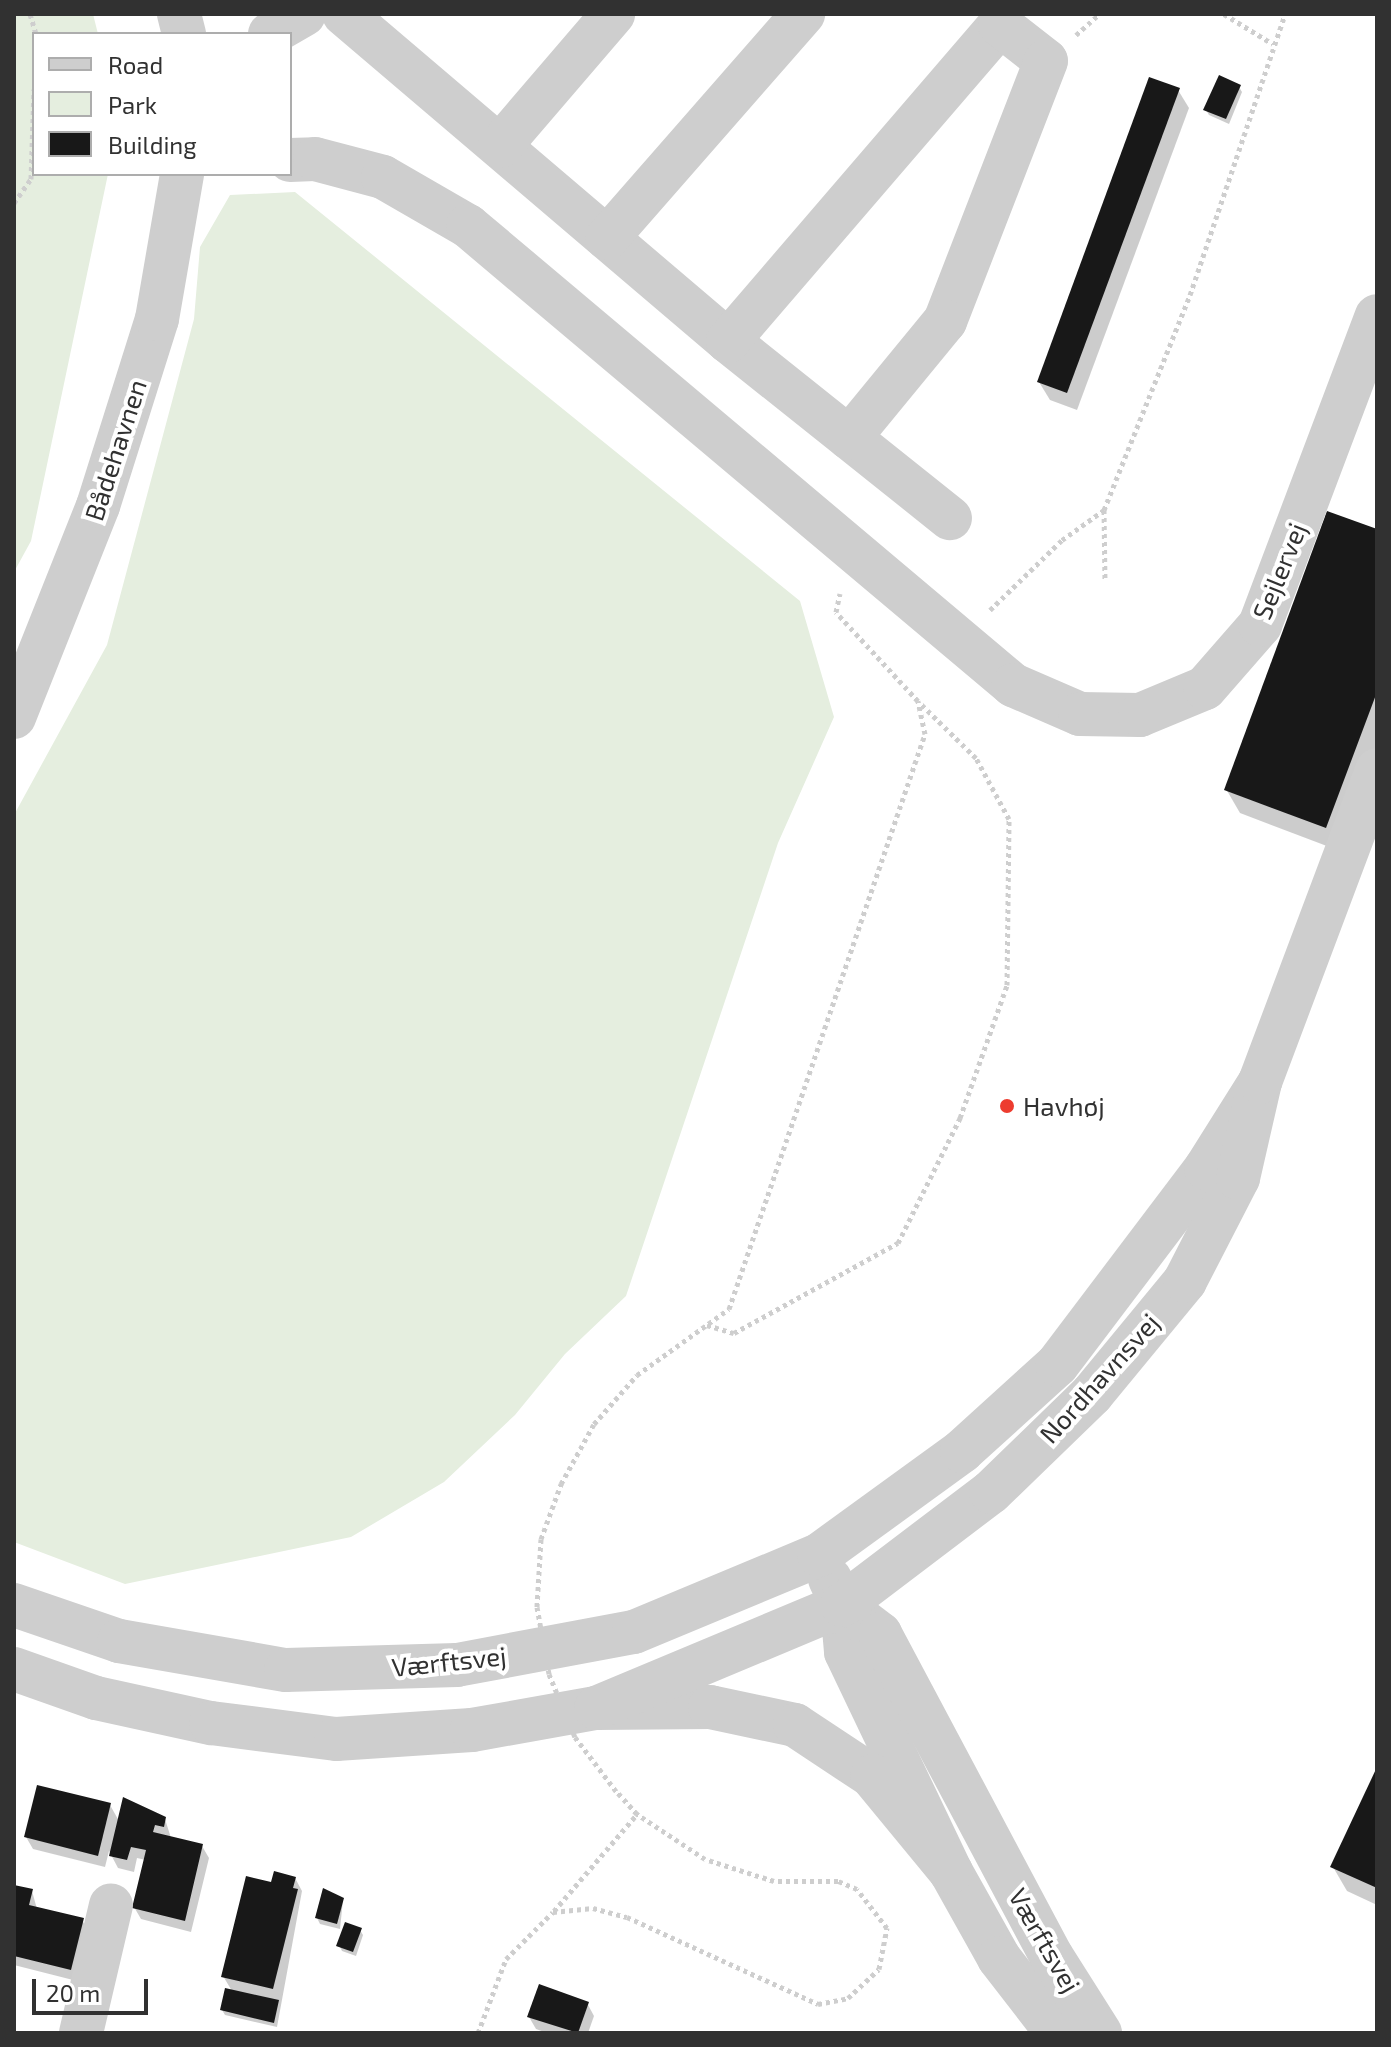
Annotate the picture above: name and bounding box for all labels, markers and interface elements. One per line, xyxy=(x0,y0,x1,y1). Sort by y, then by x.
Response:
legend xyxy=(32,32,292,176)
text: Road xyxy=(108,50,163,79)
text: Park xyxy=(108,90,157,119)
text: Building xyxy=(108,130,197,159)
street label: Bådehavnen xyxy=(78,375,152,525)
street label: Sejlervej xyxy=(1246,518,1312,624)
place label: Havhøj xyxy=(1023,1090,1105,1122)
marker: Havhøj xyxy=(998,1097,1016,1115)
street label: Nordhavnsvej xyxy=(1033,1307,1165,1449)
street label: Værftsvej xyxy=(390,1639,508,1683)
street label: Værftsvej xyxy=(1003,1882,1087,1998)
scale bar xyxy=(36,1963,152,2013)
text: 20 m xyxy=(46,1978,100,2007)

